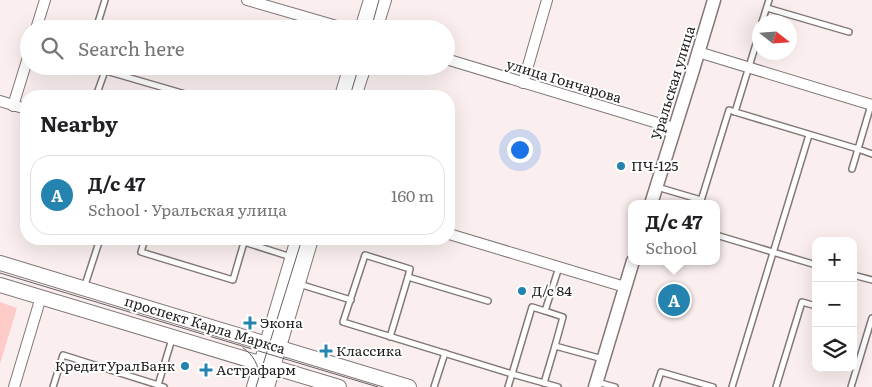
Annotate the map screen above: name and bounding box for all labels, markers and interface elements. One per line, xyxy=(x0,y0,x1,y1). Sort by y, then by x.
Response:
north arrow xyxy=(752,15,797,60)
search box xyxy=(20,20,455,75)
street label: Уральская улица xyxy=(645,23,699,142)
icon: search xyxy=(38,34,66,62)
text: Search here xyxy=(78,34,185,62)
street label: улица Гончарова xyxy=(504,53,625,107)
text: Nearby xyxy=(40,107,118,138)
your location xyxy=(507,137,533,163)
place label: ПЧ-125 xyxy=(631,155,678,175)
marker: ПЧ-125 xyxy=(615,160,627,172)
text: Д/с 47 xyxy=(88,169,145,197)
text: A xyxy=(51,183,63,207)
text: 160 m xyxy=(391,183,434,207)
text: School · Уральская улица xyxy=(88,197,287,221)
popup xyxy=(628,200,720,265)
text: Д/с 47 xyxy=(645,207,703,235)
text: School xyxy=(645,235,697,259)
map controls xyxy=(812,237,857,372)
button: + xyxy=(812,237,857,282)
place label: Д/с 84 xyxy=(532,280,572,300)
pin: A xyxy=(658,281,690,319)
button: − xyxy=(812,282,857,327)
marker: Д/с 84 xyxy=(516,285,528,297)
street label: проспект Карла Маркса xyxy=(122,290,289,358)
place label: Экона xyxy=(260,312,303,332)
marker: Экона xyxy=(244,317,256,329)
button: layers xyxy=(812,327,857,372)
place label: Классика xyxy=(336,340,402,360)
marker: Классика xyxy=(320,345,332,357)
place label: КредитУралБанк xyxy=(55,355,176,375)
place label: Астрафарм xyxy=(216,359,296,379)
marker: КредитУралБанк xyxy=(179,360,191,372)
marker: Астрафарм xyxy=(200,364,212,376)

